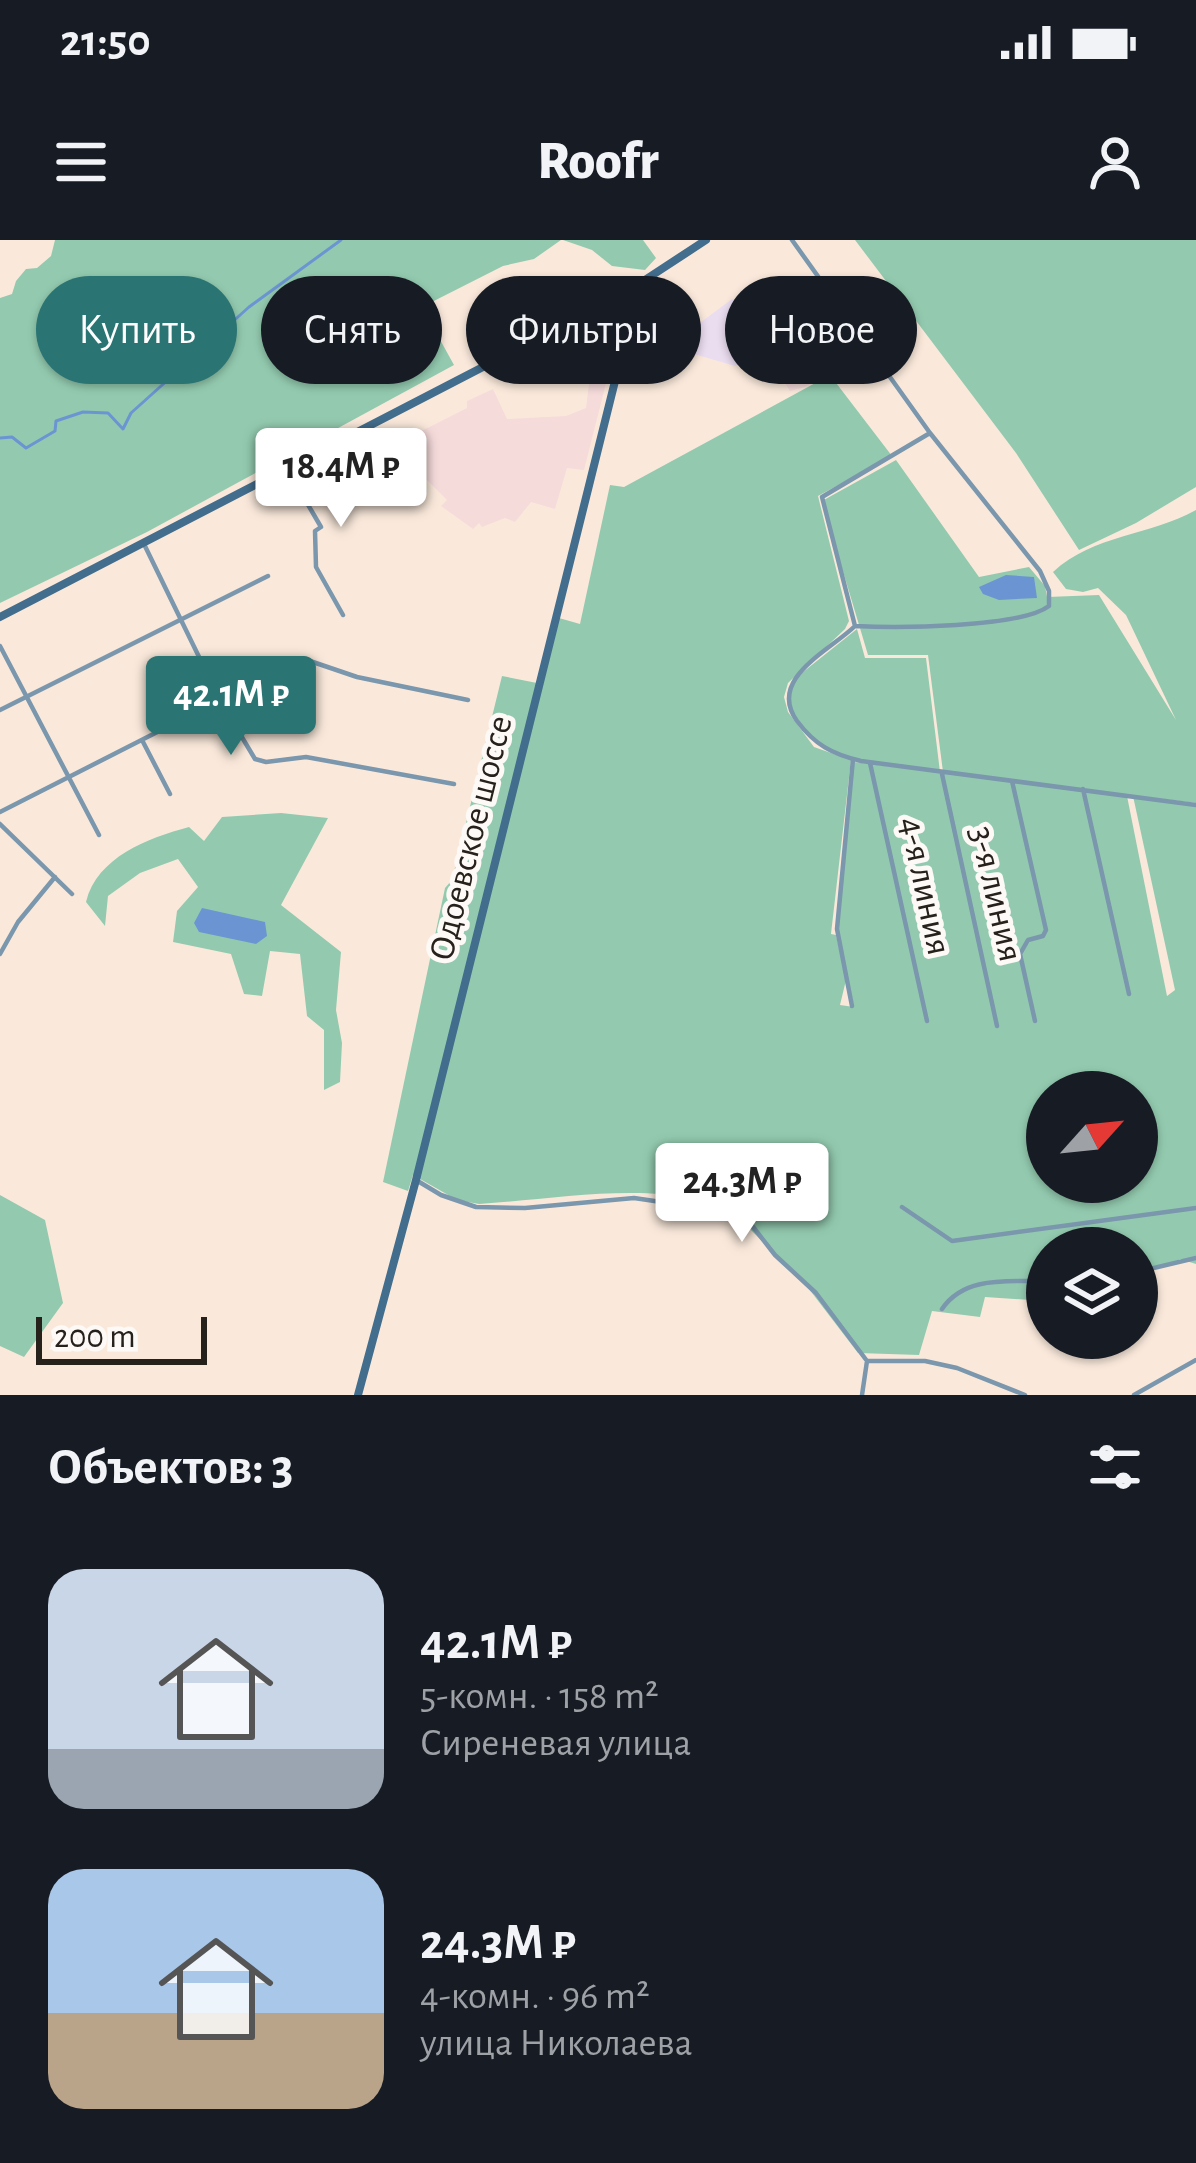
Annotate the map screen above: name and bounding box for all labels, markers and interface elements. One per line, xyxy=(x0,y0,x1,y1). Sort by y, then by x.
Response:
text: 21:50 xyxy=(60,19,151,64)
icon: menu xyxy=(48,129,114,195)
icon: person xyxy=(1082,129,1148,195)
text: Roofr xyxy=(537,135,659,189)
chip: Купить xyxy=(36,276,237,384)
chip: Снять xyxy=(261,276,442,384)
chip: Фильтры xyxy=(466,276,701,384)
chip: Новое xyxy=(725,276,917,384)
pin: 18.4M ₽ xyxy=(230,428,452,530)
text: 18.4M ₽ xyxy=(282,447,400,486)
pin: 42.1M ₽ xyxy=(120,656,342,758)
text: 42.1M ₽ xyxy=(173,675,289,714)
street label: Одоевское шоссе xyxy=(423,712,519,964)
street label: 4-я линия xyxy=(893,814,957,958)
street label: 3-я линия xyxy=(963,823,1029,965)
north arrow xyxy=(1026,1071,1158,1203)
map controls xyxy=(1026,1071,1158,1359)
pin: 24.3M ₽ xyxy=(631,1143,853,1245)
text: 24.3M ₽ xyxy=(683,1162,801,1201)
button: layers xyxy=(1026,1227,1158,1359)
scale bar xyxy=(36,1311,207,1364)
text: 200 m xyxy=(54,1321,136,1354)
icon: filters xyxy=(1082,1434,1148,1500)
text: Объектов: 3 xyxy=(48,1442,294,1493)
icon: home xyxy=(144,1617,288,1761)
text: 42.1M ₽ xyxy=(420,1617,572,1668)
text: 5-комн. · 158 m² xyxy=(420,1677,659,1716)
text: Сиреневая улица xyxy=(420,1724,691,1763)
icon: home xyxy=(144,1917,288,2061)
text: 24.3M ₽ xyxy=(420,1917,576,1968)
text: 4-комн. · 96 m² xyxy=(420,1977,650,2016)
text: улица Николаева xyxy=(420,2024,692,2063)

